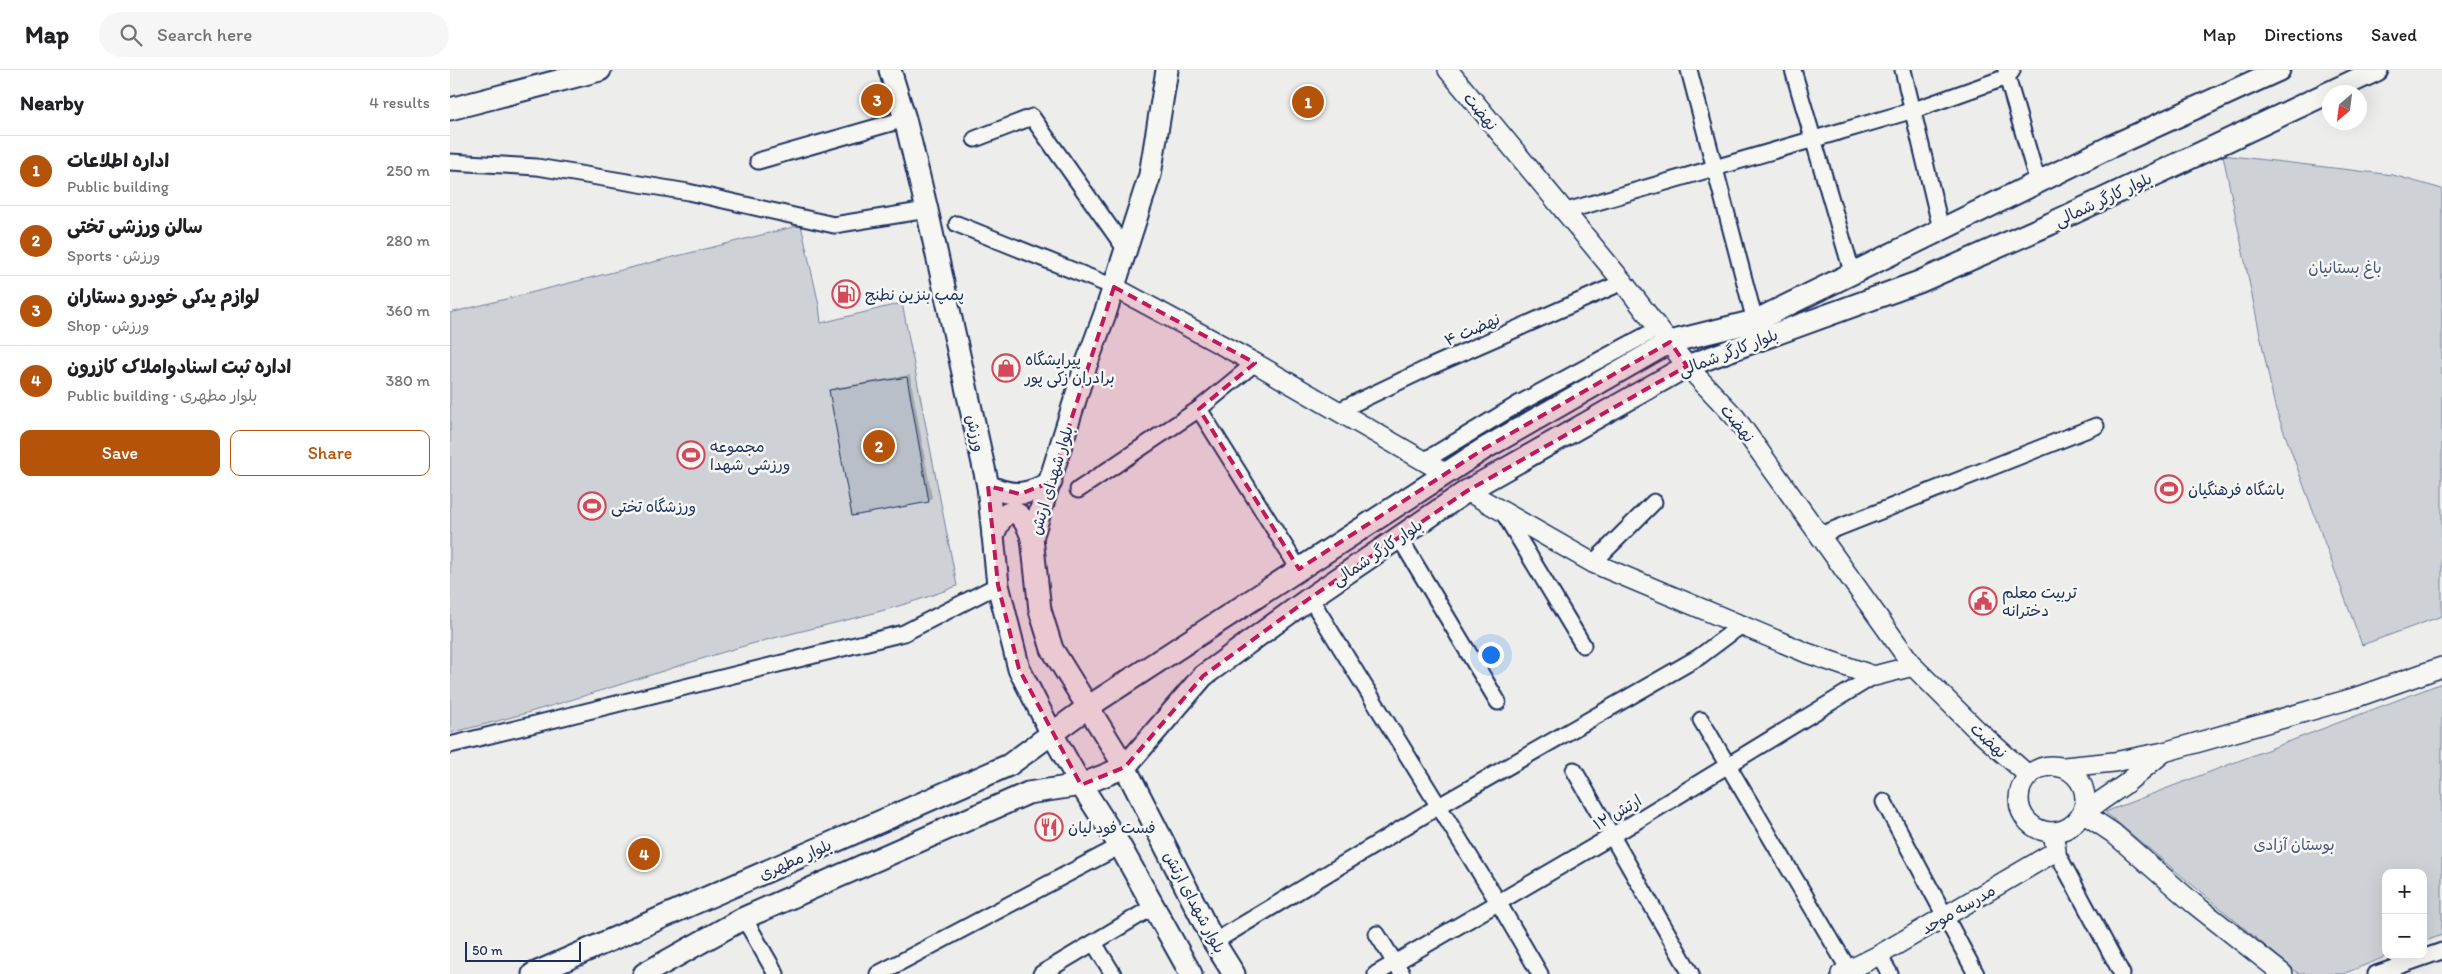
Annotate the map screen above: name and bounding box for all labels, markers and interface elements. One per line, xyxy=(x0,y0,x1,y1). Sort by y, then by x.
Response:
search box xyxy=(99,12,449,57)
text: Map xyxy=(25,20,69,49)
icon: search xyxy=(117,21,145,49)
text: Search here xyxy=(157,23,252,46)
text: Map xyxy=(2203,24,2236,46)
text: Directions xyxy=(2264,24,2343,46)
text: Saved xyxy=(2371,24,2417,46)
pin: 3 xyxy=(861,81,893,119)
pin: 1 xyxy=(1292,83,1324,121)
north arrow xyxy=(2322,85,2367,130)
street label: نهضت xyxy=(1460,89,1502,134)
text: Nearby xyxy=(20,90,84,115)
text: 4 results xyxy=(369,93,430,112)
text: اداره اطلاعات xyxy=(67,149,169,172)
text: 1 xyxy=(32,161,40,180)
text: 250 m xyxy=(386,161,430,180)
street label: بلوار کارگر شمالی xyxy=(2052,169,2155,231)
text: Public building xyxy=(67,177,169,196)
text: سالن ورزشی تختی xyxy=(67,215,203,238)
text: 2 xyxy=(32,231,40,250)
text: 280 m xyxy=(386,231,430,250)
text: Sports · ورزش xyxy=(67,246,160,265)
park label: باغ بستانیان xyxy=(2308,258,2382,279)
fuel station icon: پمپ بنزین نطنج xyxy=(831,279,861,309)
text: لوازم یدکی خودرو دستاران xyxy=(67,285,259,308)
place label: پمپ بنزین نطنج xyxy=(865,285,964,305)
text: 3 xyxy=(32,301,40,320)
text: 360 m xyxy=(386,301,430,320)
street label: نهضت ۴ xyxy=(1441,309,1503,350)
text: Shop · ورزش xyxy=(67,316,149,335)
street label: بلوار کارگر شمالی xyxy=(1676,325,1781,381)
place label: پیرایشگاه برادران زکی پور xyxy=(1023,350,1115,388)
shop icon: پیرایشگاه برادران زکی پور xyxy=(991,353,1021,383)
text: اداره ثبت اسنادواملاک کازرون xyxy=(67,355,291,378)
text: 4 xyxy=(31,371,41,390)
text: 380 m xyxy=(386,371,430,390)
text: Public building · بلوار مطهری xyxy=(67,386,257,405)
street label: نهضت xyxy=(1717,401,1759,446)
street label: ورزش xyxy=(962,413,989,454)
street label: بلوار شهدای ارتش xyxy=(1026,423,1078,537)
pin: 2 xyxy=(863,427,895,465)
button: Save xyxy=(20,430,220,476)
button: Share xyxy=(230,430,430,476)
place label: مجموعه ورزشی شهدا xyxy=(710,437,790,475)
sports icon: مجموعه ورزشی شهدا xyxy=(676,440,706,470)
sports icon: باشگاه فرهنگیان xyxy=(2154,474,2184,504)
place label: باشگاه فرهنگیان xyxy=(2188,480,2285,499)
sports icon: ورزشگاه تختی xyxy=(577,491,607,521)
place label: ورزشگاه تختی xyxy=(611,497,696,517)
street label: بلوار کارگر شمالی xyxy=(1328,515,1427,591)
place label: تربیت معلم دخترانه xyxy=(2002,583,2077,620)
public building icon: تربیت معلم دخترانه xyxy=(1968,586,1998,616)
your location xyxy=(1478,642,1504,668)
street label: نهضت xyxy=(1966,719,2011,762)
street label: ارتش ۱۲ xyxy=(1590,791,1645,834)
restaurant icon: فست فود لیان xyxy=(1034,812,1064,842)
place label: فست فود لیان xyxy=(1068,818,1156,838)
pin: 4 xyxy=(628,835,660,873)
street label: بلوار مطهری xyxy=(756,835,835,885)
park label: بوستان آزادی xyxy=(2253,835,2335,855)
street label: بلوار شهدای ارتش xyxy=(1159,848,1229,957)
map controls xyxy=(2382,869,2427,959)
button: + xyxy=(2382,869,2427,914)
street label: مدرسه موحد xyxy=(1918,881,1999,939)
button: − xyxy=(2382,914,2427,959)
scale bar xyxy=(465,939,581,962)
text: 50 m xyxy=(472,942,503,959)

